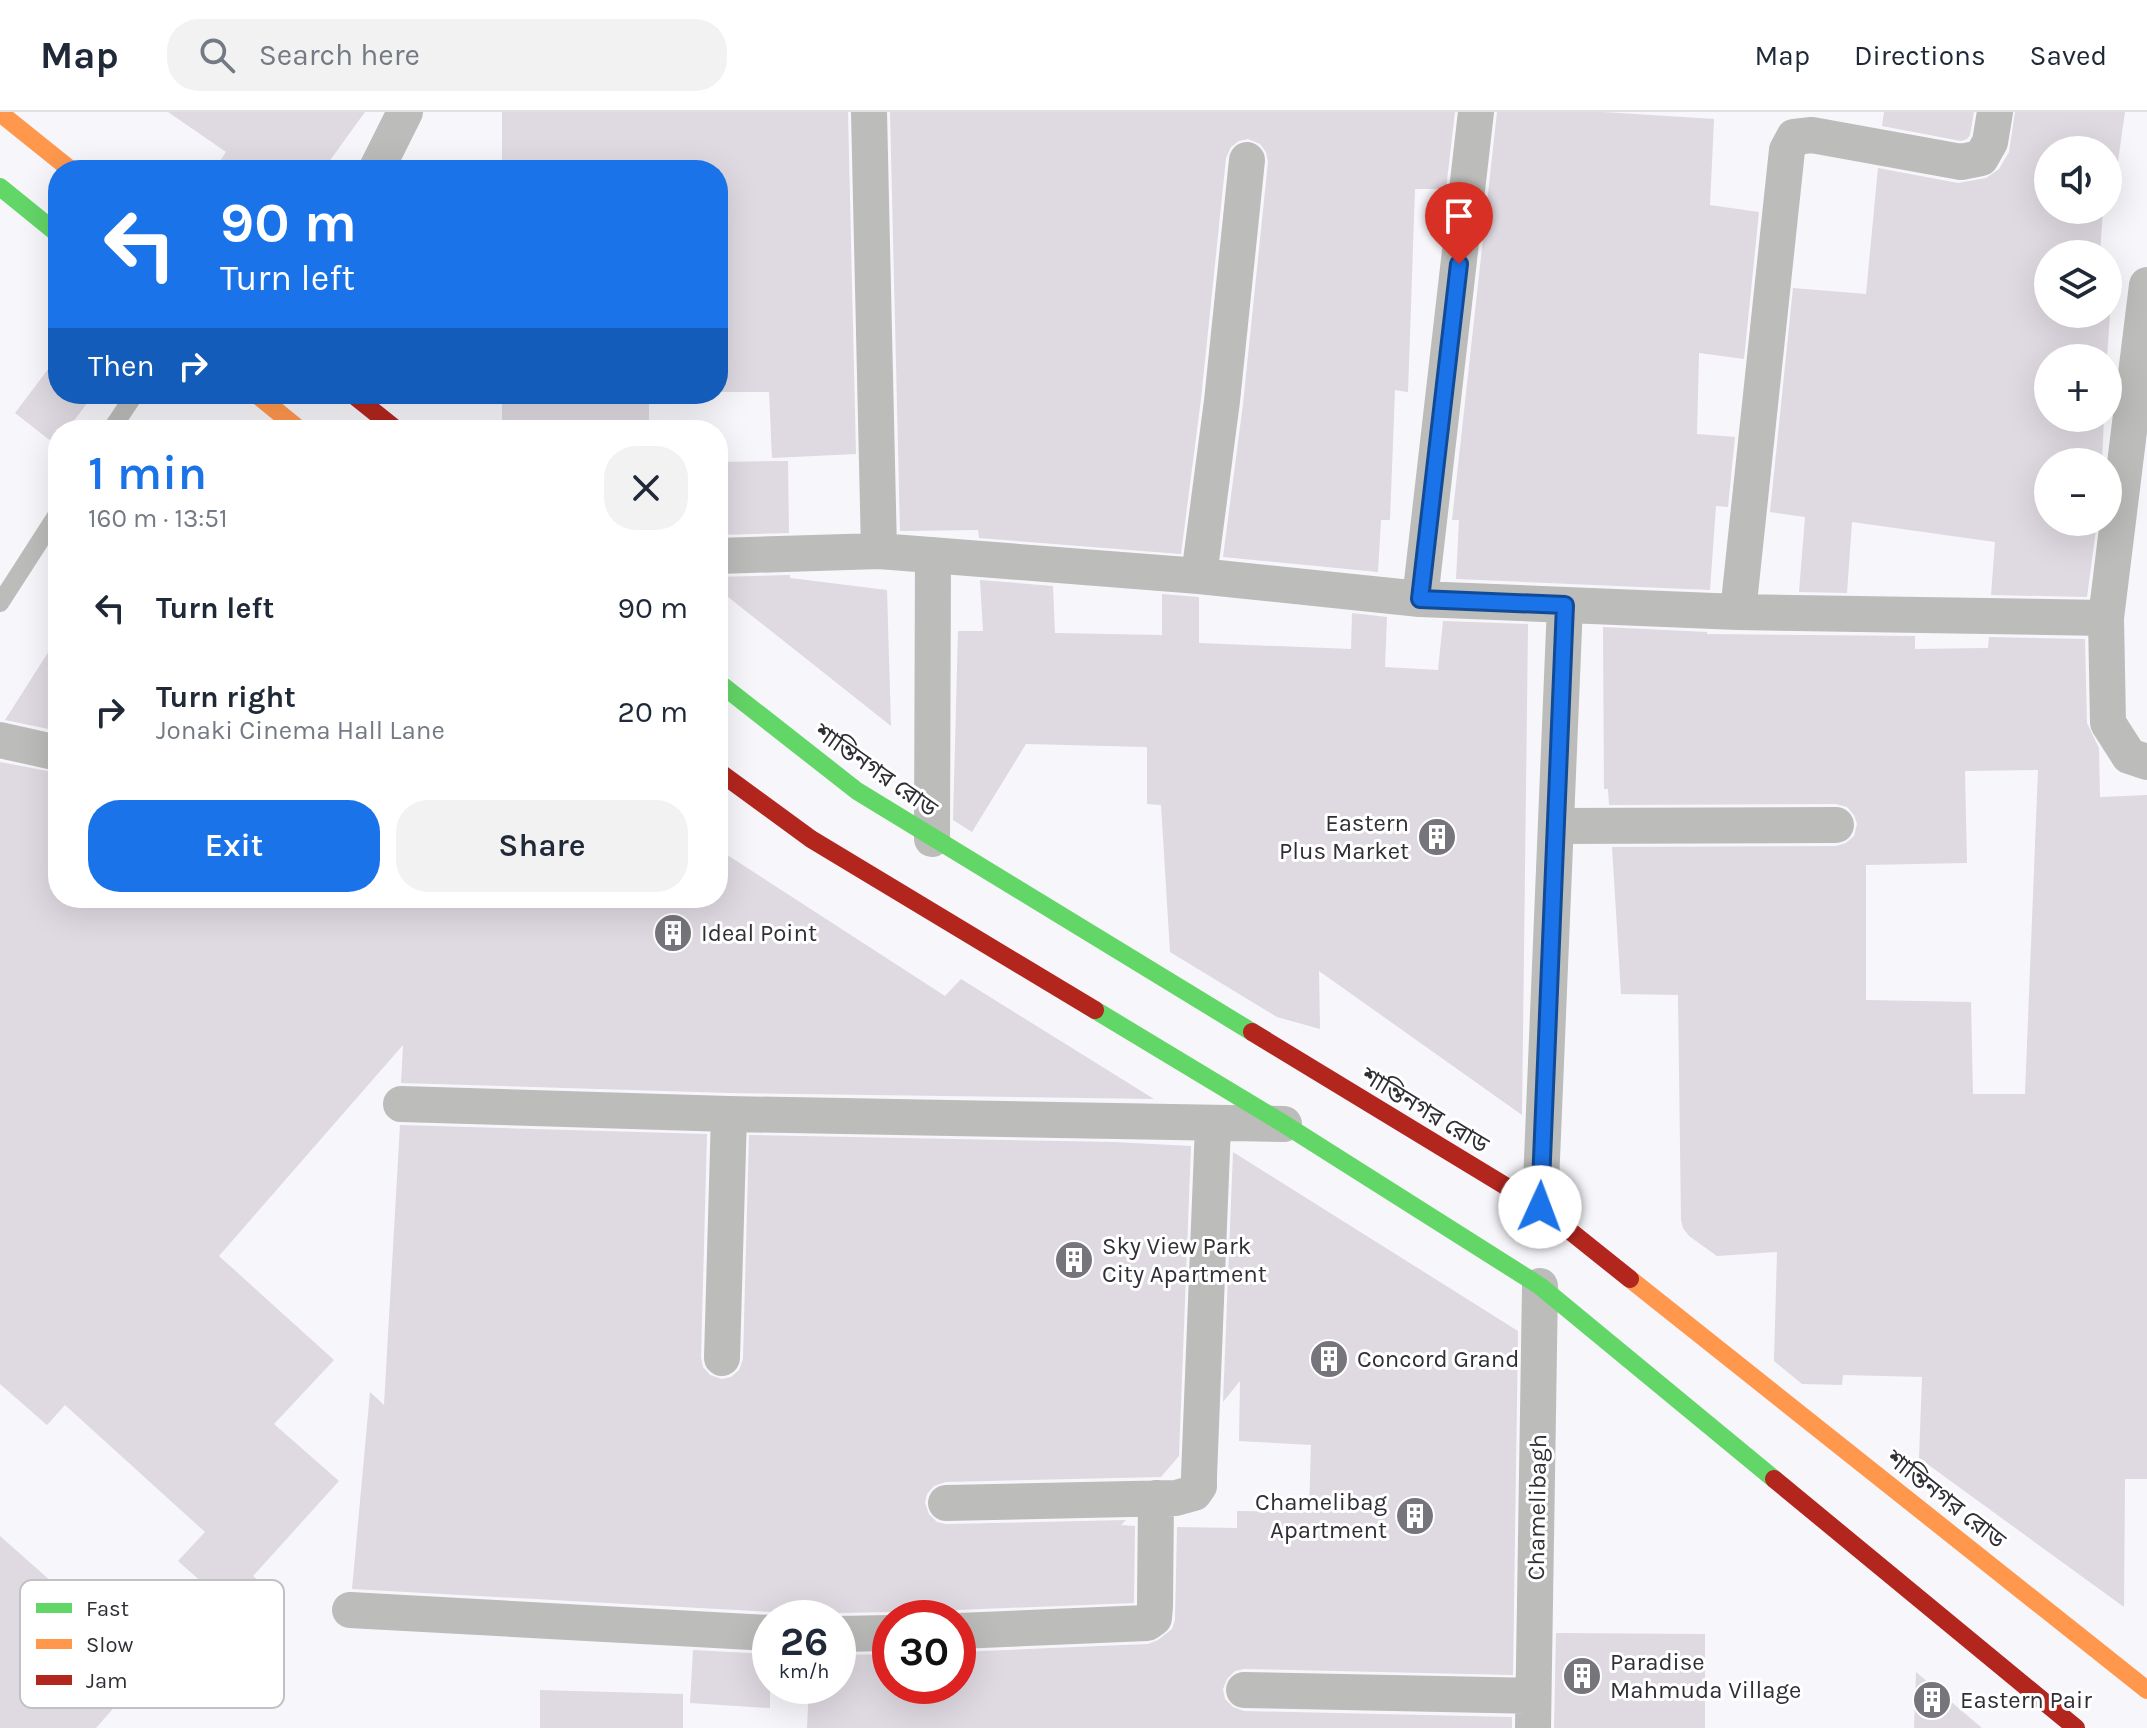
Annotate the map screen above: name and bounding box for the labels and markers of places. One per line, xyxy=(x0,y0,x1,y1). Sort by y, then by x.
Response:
pin xyxy=(1425,182,1493,264)
place label: Eastern Plus Market xyxy=(1279,809,1409,865)
building icon: Eastern Plus Market xyxy=(1416,816,1458,858)
building icon: Ideal Point xyxy=(652,912,694,954)
place label: Ideal Point xyxy=(701,919,817,947)
place label: Sky View Park City Apartment xyxy=(1102,1232,1267,1288)
building icon: Sky View Park City Apartment xyxy=(1053,1239,1095,1281)
building icon: Concord Grand xyxy=(1308,1338,1350,1380)
place label: Concord Grand xyxy=(1357,1345,1519,1373)
place label: Chamelibag Apartment xyxy=(1255,1488,1387,1544)
building icon: Chamelibag Apartment xyxy=(1394,1495,1436,1537)
place label: Paradise Mahmuda Village xyxy=(1610,1648,1801,1704)
building icon: Paradise Mahmuda Village xyxy=(1561,1655,1603,1697)
building icon: Eastern Pair xyxy=(1911,1679,1953,1721)
place label: Eastern Pair xyxy=(1960,1686,2092,1714)

